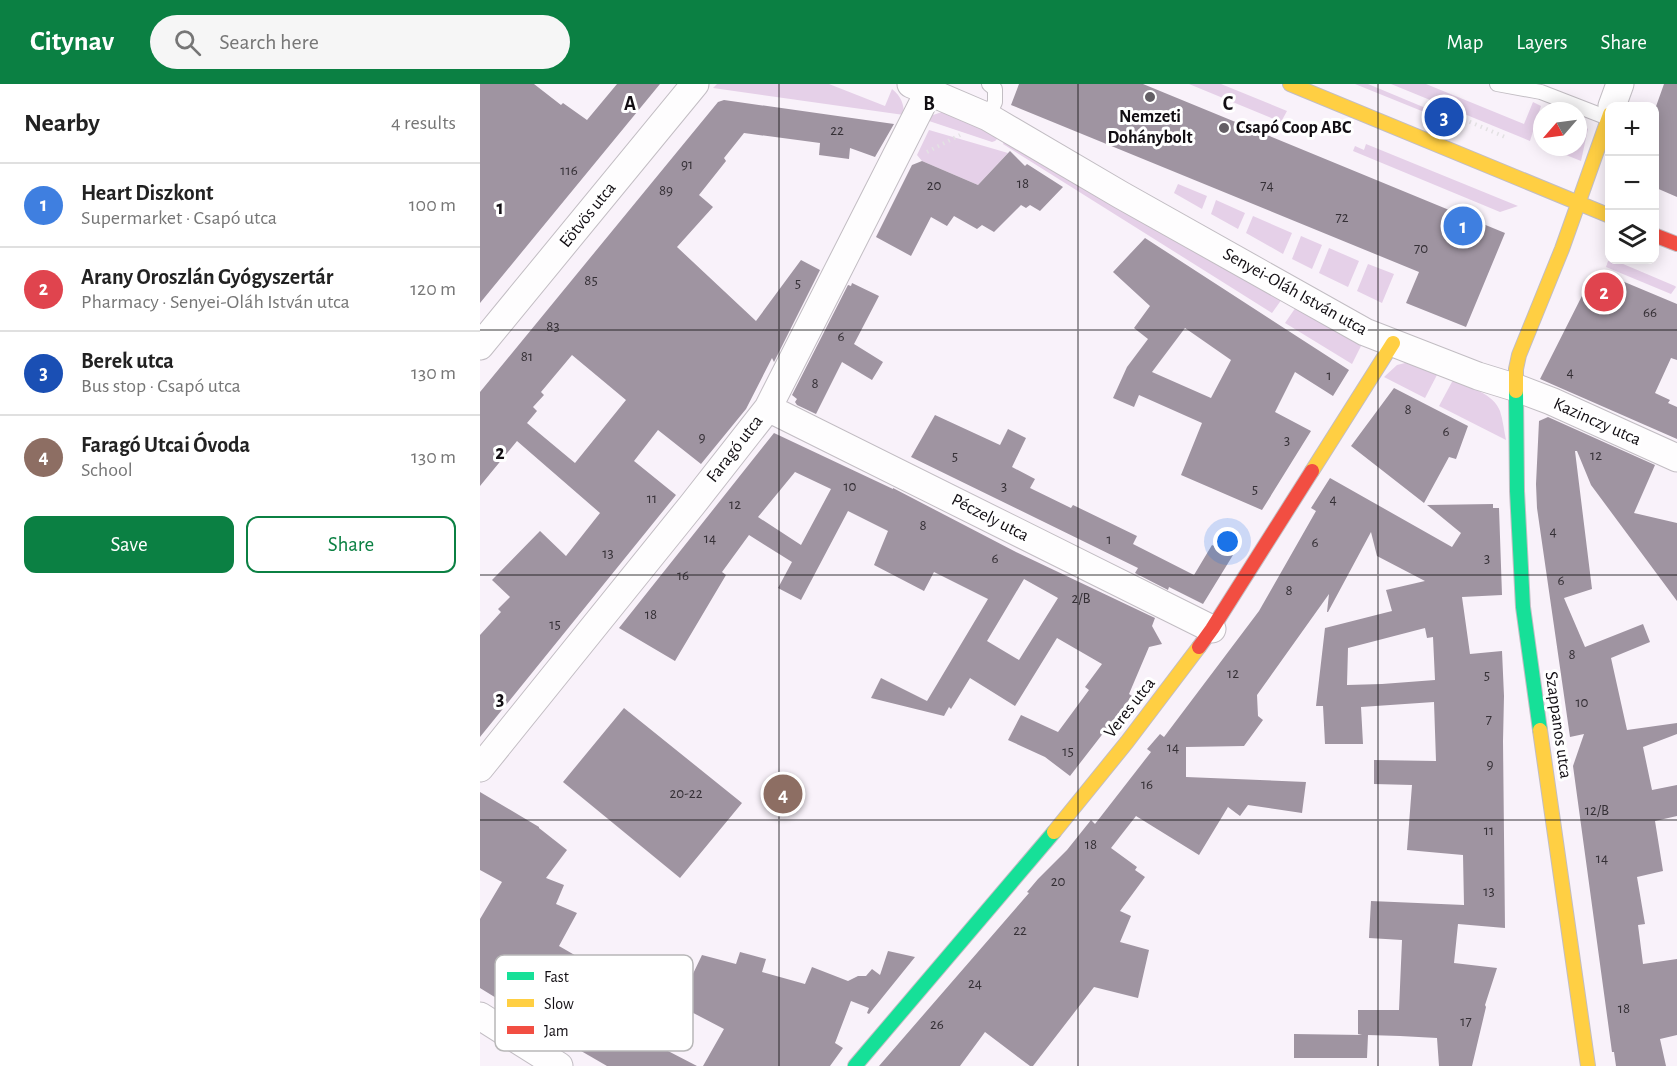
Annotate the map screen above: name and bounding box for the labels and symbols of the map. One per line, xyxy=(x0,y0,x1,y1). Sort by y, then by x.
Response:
marker: Nemzeti Dohánybolt xyxy=(1143,90,1157,104)
text: A xyxy=(624,94,636,114)
text: B xyxy=(923,94,935,114)
text: C xyxy=(1223,94,1234,114)
pin: 3 xyxy=(1424,94,1464,140)
north arrow xyxy=(1533,102,1587,156)
place label: Nemzeti Dohánybolt xyxy=(1107,108,1193,147)
place label: Csapó Coop ABC xyxy=(1236,119,1352,137)
marker: Csapó Coop ABC xyxy=(1217,121,1231,135)
house number: 22 xyxy=(830,123,844,138)
house number: 91 xyxy=(681,157,693,172)
house number: 116 xyxy=(560,163,578,178)
house number: 18 xyxy=(1017,176,1029,191)
house number: 20 xyxy=(927,178,941,193)
house number: 74 xyxy=(1260,178,1274,193)
street label: Eötvös utca xyxy=(556,179,620,251)
house number: 89 xyxy=(659,183,673,198)
text: 1 xyxy=(496,198,504,218)
pin: 1 xyxy=(1444,204,1482,248)
house number: 72 xyxy=(1335,210,1349,225)
house number: 70 xyxy=(1414,241,1428,256)
street label: Senyei-Oláh István utca xyxy=(1220,245,1370,339)
pin: 2 xyxy=(1584,270,1624,314)
house number: 85 xyxy=(584,273,598,288)
house number: 5 xyxy=(795,276,801,291)
house number: 66 xyxy=(1643,305,1657,320)
house number: 83 xyxy=(546,319,560,334)
house number: 6 xyxy=(837,329,845,344)
house number: 81 xyxy=(521,349,533,364)
house number: 4 xyxy=(1566,365,1574,380)
house number: 1 xyxy=(1326,368,1332,383)
house number: 8 xyxy=(811,376,819,391)
street label: Kazinczy utca xyxy=(1551,395,1643,449)
house number: 8 xyxy=(1404,402,1412,417)
street label: Faragó utca xyxy=(703,412,767,486)
house number: 6 xyxy=(1442,424,1450,439)
house number: 9 xyxy=(698,430,706,445)
house number: 3 xyxy=(1284,433,1290,448)
text: 2 xyxy=(495,443,505,463)
house number: 12 xyxy=(1590,448,1602,463)
house number: 5 xyxy=(952,449,958,464)
house number: 10 xyxy=(843,479,857,494)
house number: 3 xyxy=(1001,479,1007,494)
house number: 5 xyxy=(1252,482,1258,497)
house number: 11 xyxy=(647,491,657,506)
street label: Péczely utca xyxy=(948,491,1032,545)
house number: 4 xyxy=(1329,492,1337,507)
house number: 12 xyxy=(729,497,741,512)
house number: 8 xyxy=(919,518,927,533)
house number: 4 xyxy=(1549,524,1557,539)
your location xyxy=(1213,527,1242,556)
house number: 14 xyxy=(704,531,716,546)
house number: 1 xyxy=(1106,532,1112,547)
house number: 6 xyxy=(1311,535,1319,550)
house number: 13 xyxy=(602,546,614,561)
house number: 6 xyxy=(991,551,999,566)
house number: 3 xyxy=(1484,551,1490,566)
house number: 16 xyxy=(677,568,689,583)
house number: 6 xyxy=(1557,573,1565,588)
house number: 8 xyxy=(1285,583,1293,598)
house number: 2/B xyxy=(1071,591,1091,606)
house number: 18 xyxy=(645,607,657,622)
house number: 15 xyxy=(549,617,561,632)
house number: 8 xyxy=(1568,647,1576,662)
house number: 12 xyxy=(1227,666,1239,681)
house number: 5 xyxy=(1484,668,1490,683)
street label: Szappanos utca xyxy=(1542,670,1574,780)
street label: Veres utca xyxy=(1101,674,1159,742)
text: 3 xyxy=(496,689,504,709)
house number: 10 xyxy=(1575,695,1589,710)
house number: 7 xyxy=(1486,712,1492,727)
house number: 14 xyxy=(1167,740,1179,755)
house number: 15 xyxy=(1062,744,1074,759)
house number: 9 xyxy=(1486,757,1494,772)
pin: 4 xyxy=(764,772,802,816)
house number: 16 xyxy=(1141,777,1153,792)
house number: 20-22 xyxy=(669,786,703,801)
house number: 12/B xyxy=(1585,803,1609,818)
house number: 11 xyxy=(1484,823,1494,838)
house number: 18 xyxy=(1085,837,1097,852)
house number: 14 xyxy=(1596,851,1608,866)
house number: 20 xyxy=(1051,874,1065,889)
house number: 13 xyxy=(1483,884,1495,899)
house number: 22 xyxy=(1013,923,1027,938)
legend xyxy=(495,955,693,1051)
text: Fast xyxy=(544,969,569,985)
house number: 24 xyxy=(968,976,982,991)
text: Slow xyxy=(544,996,574,1012)
house number: 18 xyxy=(1618,1001,1630,1016)
house number: 17 xyxy=(1460,1014,1472,1029)
house number: 26 xyxy=(930,1017,944,1032)
text: Jam xyxy=(544,1023,569,1039)

